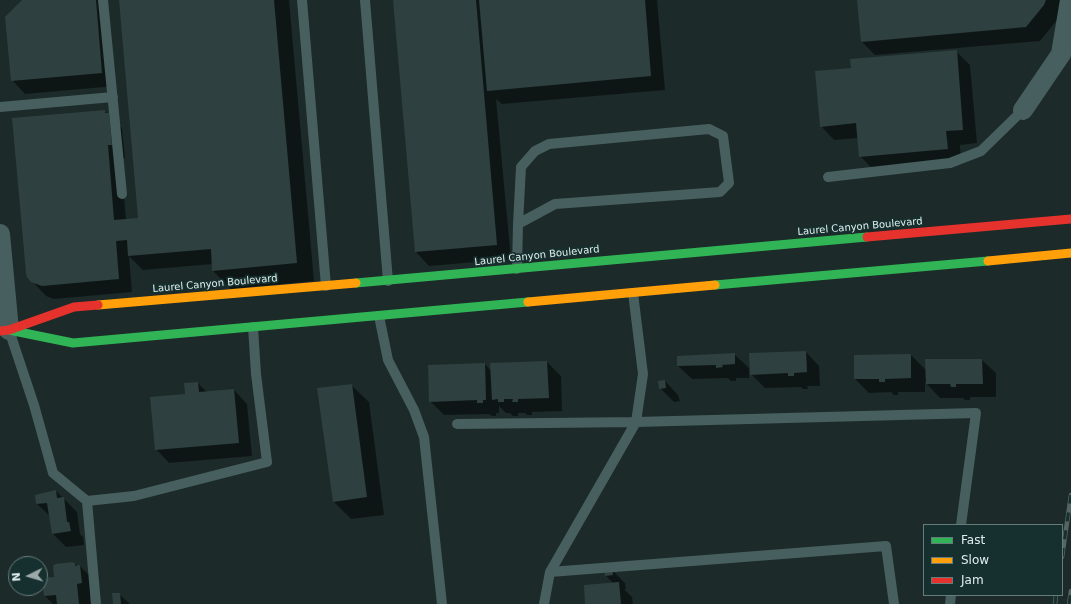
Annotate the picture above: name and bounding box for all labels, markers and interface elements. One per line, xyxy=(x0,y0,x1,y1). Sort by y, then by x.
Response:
street label: Laurel Canyon Boulevard xyxy=(797,216,923,238)
street label: Laurel Canyon Boulevard xyxy=(474,243,600,269)
street label: Laurel Canyon Boulevard xyxy=(152,273,278,295)
legend xyxy=(923,524,1063,596)
text: Fast xyxy=(961,533,985,547)
text: Slow xyxy=(961,553,989,567)
north arrow xyxy=(8,556,48,596)
text: N xyxy=(10,572,23,582)
text: Jam xyxy=(961,573,984,587)

